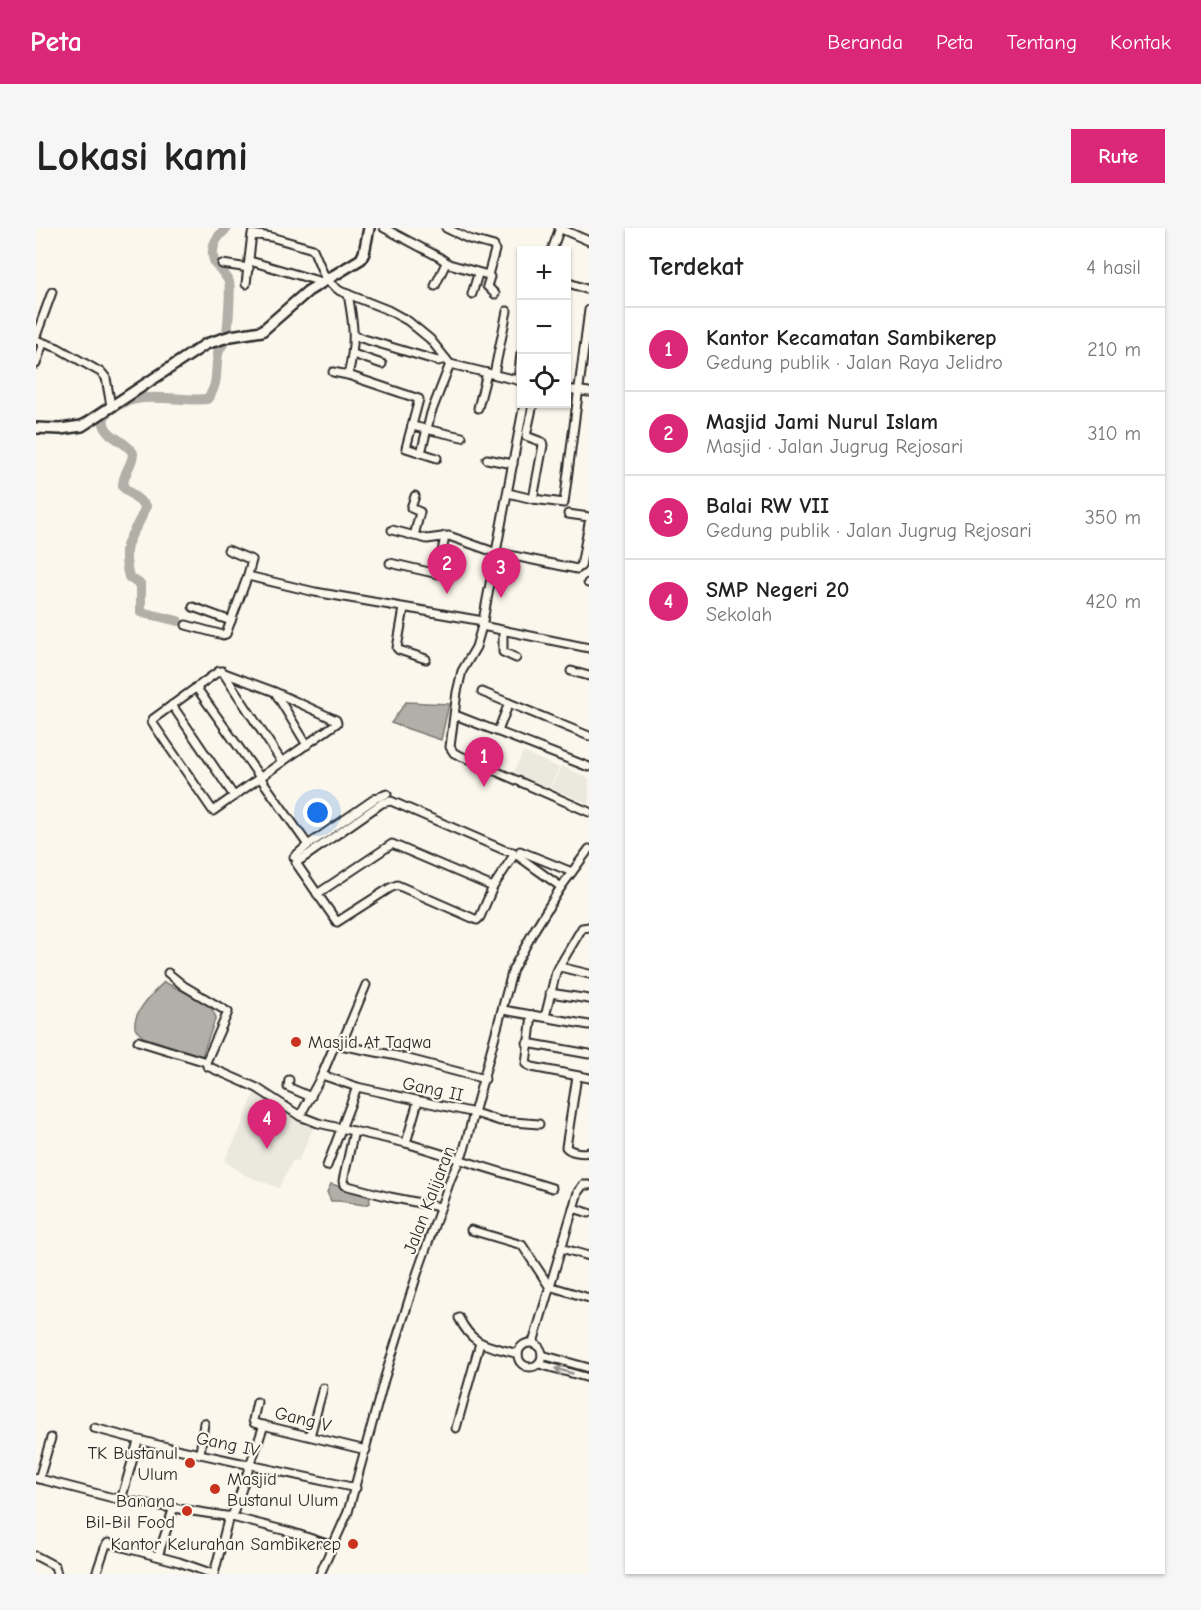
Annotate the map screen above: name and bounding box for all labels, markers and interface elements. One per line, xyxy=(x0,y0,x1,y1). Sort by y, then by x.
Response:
text: Peta xyxy=(30,26,82,58)
text: Beranda xyxy=(827,30,903,54)
text: Peta xyxy=(936,30,974,54)
text: Tentang xyxy=(1007,30,1077,54)
text: Kontak xyxy=(1110,30,1171,54)
button: Rute xyxy=(1071,129,1165,183)
text: Lokasi kami xyxy=(36,132,248,181)
map controls xyxy=(517,246,571,408)
button: + xyxy=(517,246,571,300)
text: Terdekat xyxy=(649,252,743,282)
text: 4 hasil xyxy=(1086,256,1141,279)
button: − xyxy=(517,300,571,354)
text: Kantor Kecamatan Sambikerep xyxy=(706,325,997,351)
text: 1 xyxy=(665,338,672,361)
text: 210 m xyxy=(1087,338,1141,361)
text: Gedung publik · Jalan Raya Jelidro xyxy=(706,351,1003,374)
button: locate xyxy=(517,354,571,408)
text: Masjid Jami Nurul Islam xyxy=(706,409,938,435)
text: 2 xyxy=(664,422,673,445)
text: 310 m xyxy=(1088,422,1141,445)
text: Masjid · Jalan Jugrug Rejosari xyxy=(706,435,963,458)
text: Balai RW VII xyxy=(706,493,829,519)
text: 3 xyxy=(664,506,673,529)
text: 350 m xyxy=(1085,506,1141,529)
text: Gedung publik · Jalan Jugrug Rejosari xyxy=(706,519,1032,542)
pin: 2 xyxy=(428,544,466,594)
pin: 3 xyxy=(482,548,520,598)
text: SMP Negeri 20 xyxy=(706,577,849,603)
text: 4 xyxy=(664,590,673,613)
text: 420 m xyxy=(1085,590,1141,613)
text: Sekolah xyxy=(706,603,772,626)
pin: 1 xyxy=(464,738,504,787)
your location xyxy=(303,798,332,827)
place label: Masjid At Taqwa xyxy=(308,1032,431,1053)
marker: Masjid At Taqwa xyxy=(289,1035,303,1049)
street label: Gang II xyxy=(400,1073,465,1106)
pin: 4 xyxy=(248,1100,286,1149)
street label: Jalan Kalijaran xyxy=(399,1143,460,1257)
one-way arrow xyxy=(555,1365,574,1376)
street label: Gang V xyxy=(273,1402,334,1437)
street label: Gang IV xyxy=(194,1428,262,1462)
place label: TK Bustanul Ulum xyxy=(88,1443,178,1485)
marker: TK Bustanul Ulum xyxy=(183,1456,197,1470)
place label: Masjid Bustanul Ulum xyxy=(227,1469,338,1511)
marker: Masjid Bustanul Ulum xyxy=(208,1482,222,1496)
place label: Banana Bil-Bil Food xyxy=(85,1491,175,1533)
marker: Banana Bil-Bil Food xyxy=(180,1504,194,1518)
place label: Kantor Kelurahan Sambikerep xyxy=(111,1534,341,1555)
marker: Kantor Kelurahan Sambikerep xyxy=(346,1537,360,1551)

